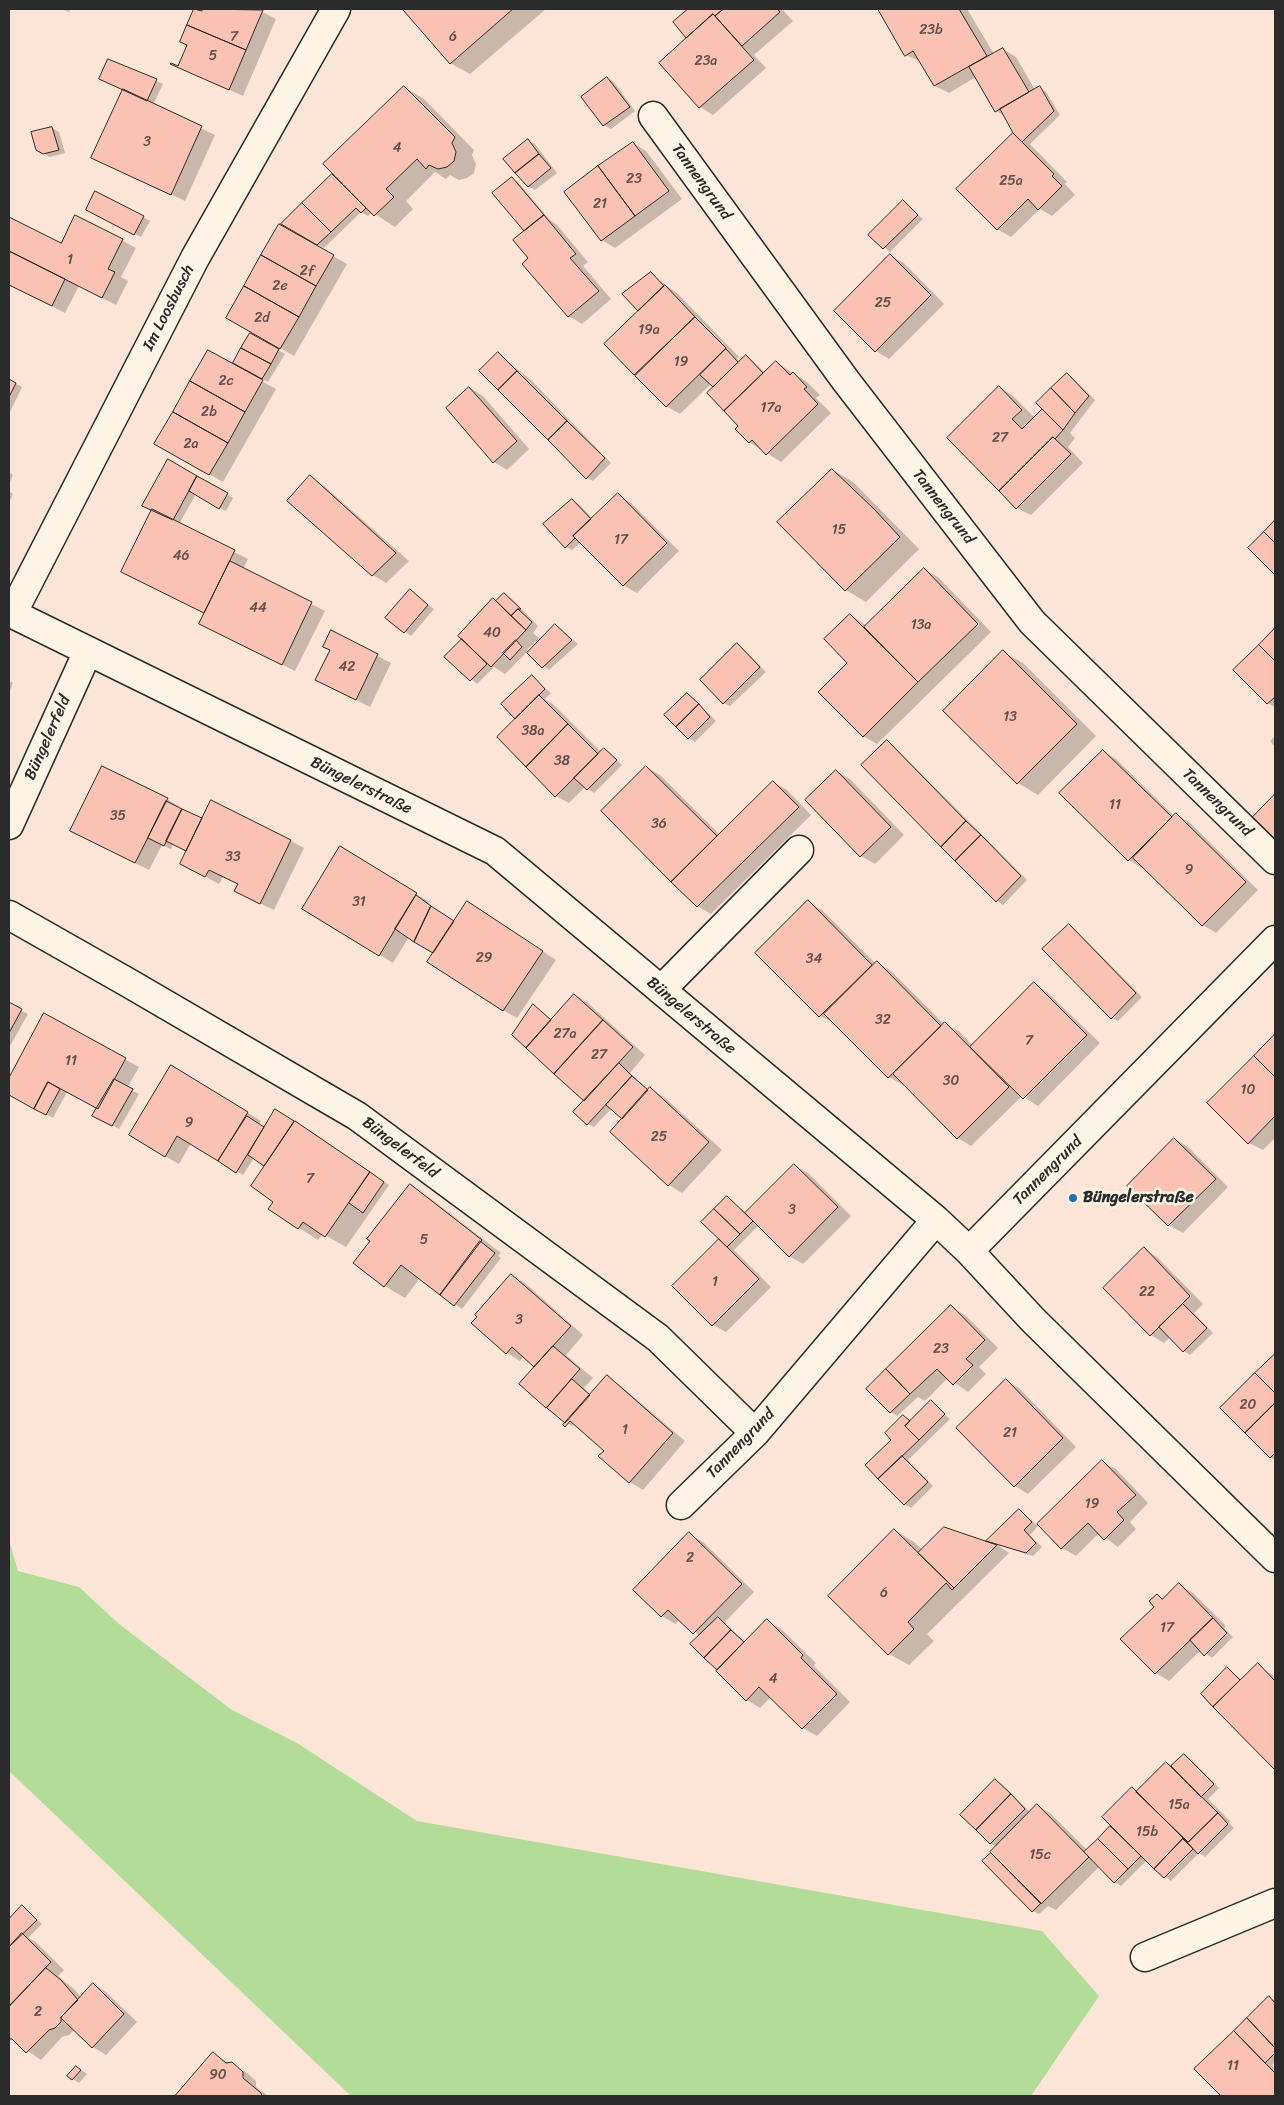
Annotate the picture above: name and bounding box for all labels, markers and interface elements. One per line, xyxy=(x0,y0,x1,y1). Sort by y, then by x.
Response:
house number: 23b xyxy=(919,22,943,38)
house number: 7 xyxy=(230,29,238,45)
house number: 6 xyxy=(449,29,457,45)
house number: 5 xyxy=(209,48,217,64)
house number: 23a xyxy=(695,53,717,69)
house number: 3 xyxy=(143,134,151,150)
house number: 4 xyxy=(393,140,401,156)
street label: Tannengrund xyxy=(667,140,735,224)
house number: 23 xyxy=(626,171,642,187)
house number: 25a xyxy=(999,173,1023,189)
house number: 21 xyxy=(593,196,607,212)
house number: 1 xyxy=(67,252,73,268)
street label: Im Loosbusch xyxy=(139,262,199,354)
house number: 2f xyxy=(300,263,314,279)
house number: 2e xyxy=(272,278,288,294)
house number: 25 xyxy=(875,295,891,311)
house number: 2d xyxy=(254,310,270,326)
house number: 19a xyxy=(638,322,660,338)
house number: 19 xyxy=(674,354,688,370)
house number: 2c xyxy=(218,373,234,389)
house number: 17a xyxy=(760,400,782,416)
house number: 2b xyxy=(201,404,217,420)
house number: 27 xyxy=(992,430,1008,446)
house number: 2a xyxy=(183,436,199,452)
street label: Tannengrund xyxy=(908,466,978,548)
house number: 15 xyxy=(832,522,846,538)
house number: 17 xyxy=(614,532,628,548)
house number: 46 xyxy=(173,548,189,564)
house number: 44 xyxy=(249,600,267,616)
house number: 13a xyxy=(911,617,931,633)
house number: 40 xyxy=(483,625,501,641)
house number: 42 xyxy=(339,659,355,675)
street label: Büngelerfeld xyxy=(21,693,75,783)
house number: 13 xyxy=(1003,709,1017,725)
house number: 38a xyxy=(521,723,545,739)
street label: Büngelerstraße xyxy=(307,753,415,819)
house number: 38 xyxy=(554,753,570,769)
street label: Tannengrund xyxy=(1178,765,1256,841)
house number: 11 xyxy=(1109,797,1121,813)
house number: 35 xyxy=(110,808,126,824)
house number: 36 xyxy=(651,816,667,832)
house number: 33 xyxy=(225,849,241,865)
house number: 9 xyxy=(1185,862,1193,878)
house number: 31 xyxy=(352,894,366,910)
house number: 29 xyxy=(476,950,492,966)
house number: 34 xyxy=(806,951,822,967)
street label: Büngelerstraße xyxy=(642,973,740,1059)
house number: 32 xyxy=(875,1012,891,1028)
house number: 27a xyxy=(553,1026,577,1042)
house number: 7 xyxy=(1025,1033,1033,1049)
house number: 27 xyxy=(591,1047,607,1063)
house number: 11 xyxy=(65,1053,77,1069)
house number: 30 xyxy=(943,1073,959,1089)
house number: 10 xyxy=(1241,1082,1255,1098)
street label: Büngelerfeld xyxy=(358,1113,442,1183)
house number: 9 xyxy=(185,1115,193,1131)
house number: 25 xyxy=(651,1129,667,1145)
street label: Tannengrund xyxy=(1009,1132,1087,1210)
house number: 7 xyxy=(306,1171,314,1187)
place label: Büngelerstraße xyxy=(1083,1188,1194,1208)
marker: Büngelerstraße xyxy=(1067,1192,1079,1204)
house number: 3 xyxy=(788,1202,796,1218)
house number: 5 xyxy=(420,1232,428,1248)
house number: 1 xyxy=(712,1274,718,1290)
house number: 22 xyxy=(1139,1284,1155,1300)
house number: 3 xyxy=(515,1312,523,1328)
house number: 23 xyxy=(933,1341,949,1357)
house number: 20 xyxy=(1240,1397,1256,1413)
street label: Tannengrund xyxy=(703,1405,779,1483)
house number: 1 xyxy=(622,1422,628,1438)
house number: 21 xyxy=(1003,1425,1017,1441)
house number: 19 xyxy=(1085,1496,1099,1512)
house number: 2 xyxy=(686,1550,694,1566)
house number: 6 xyxy=(880,1585,888,1601)
house number: 17 xyxy=(1160,1620,1174,1636)
house number: 4 xyxy=(769,1671,777,1687)
house number: 15a xyxy=(1168,1797,1190,1813)
house number: 15b xyxy=(1136,1824,1158,1840)
house number: 15c xyxy=(1029,1847,1051,1863)
house number: 2 xyxy=(34,2004,42,2020)
house number: 11 xyxy=(1227,2058,1239,2074)
house number: 90 xyxy=(209,2067,227,2083)

